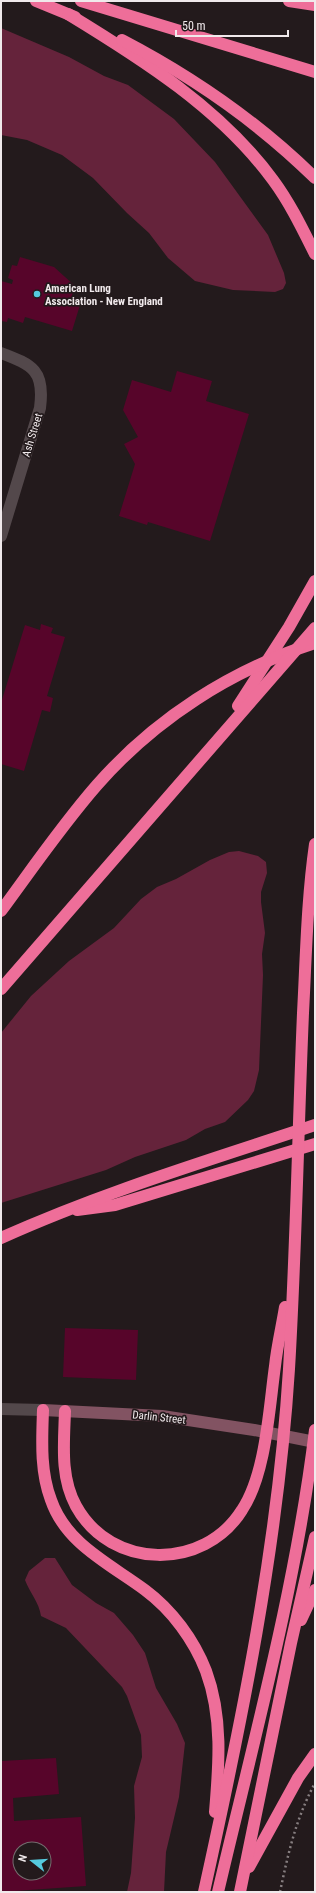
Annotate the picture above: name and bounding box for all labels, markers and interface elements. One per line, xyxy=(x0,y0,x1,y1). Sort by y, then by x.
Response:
scale bar xyxy=(176,12,288,38)
text: 50 m xyxy=(182,19,206,33)
place label: American Lung Association - New England xyxy=(45,282,163,308)
marker: American Lung Association - New England xyxy=(32,289,42,299)
street label: Ash Street xyxy=(20,412,45,459)
street label: Darlin Street xyxy=(132,1408,186,1427)
north arrow xyxy=(12,1841,52,1881)
text: N xyxy=(16,1853,30,1863)

